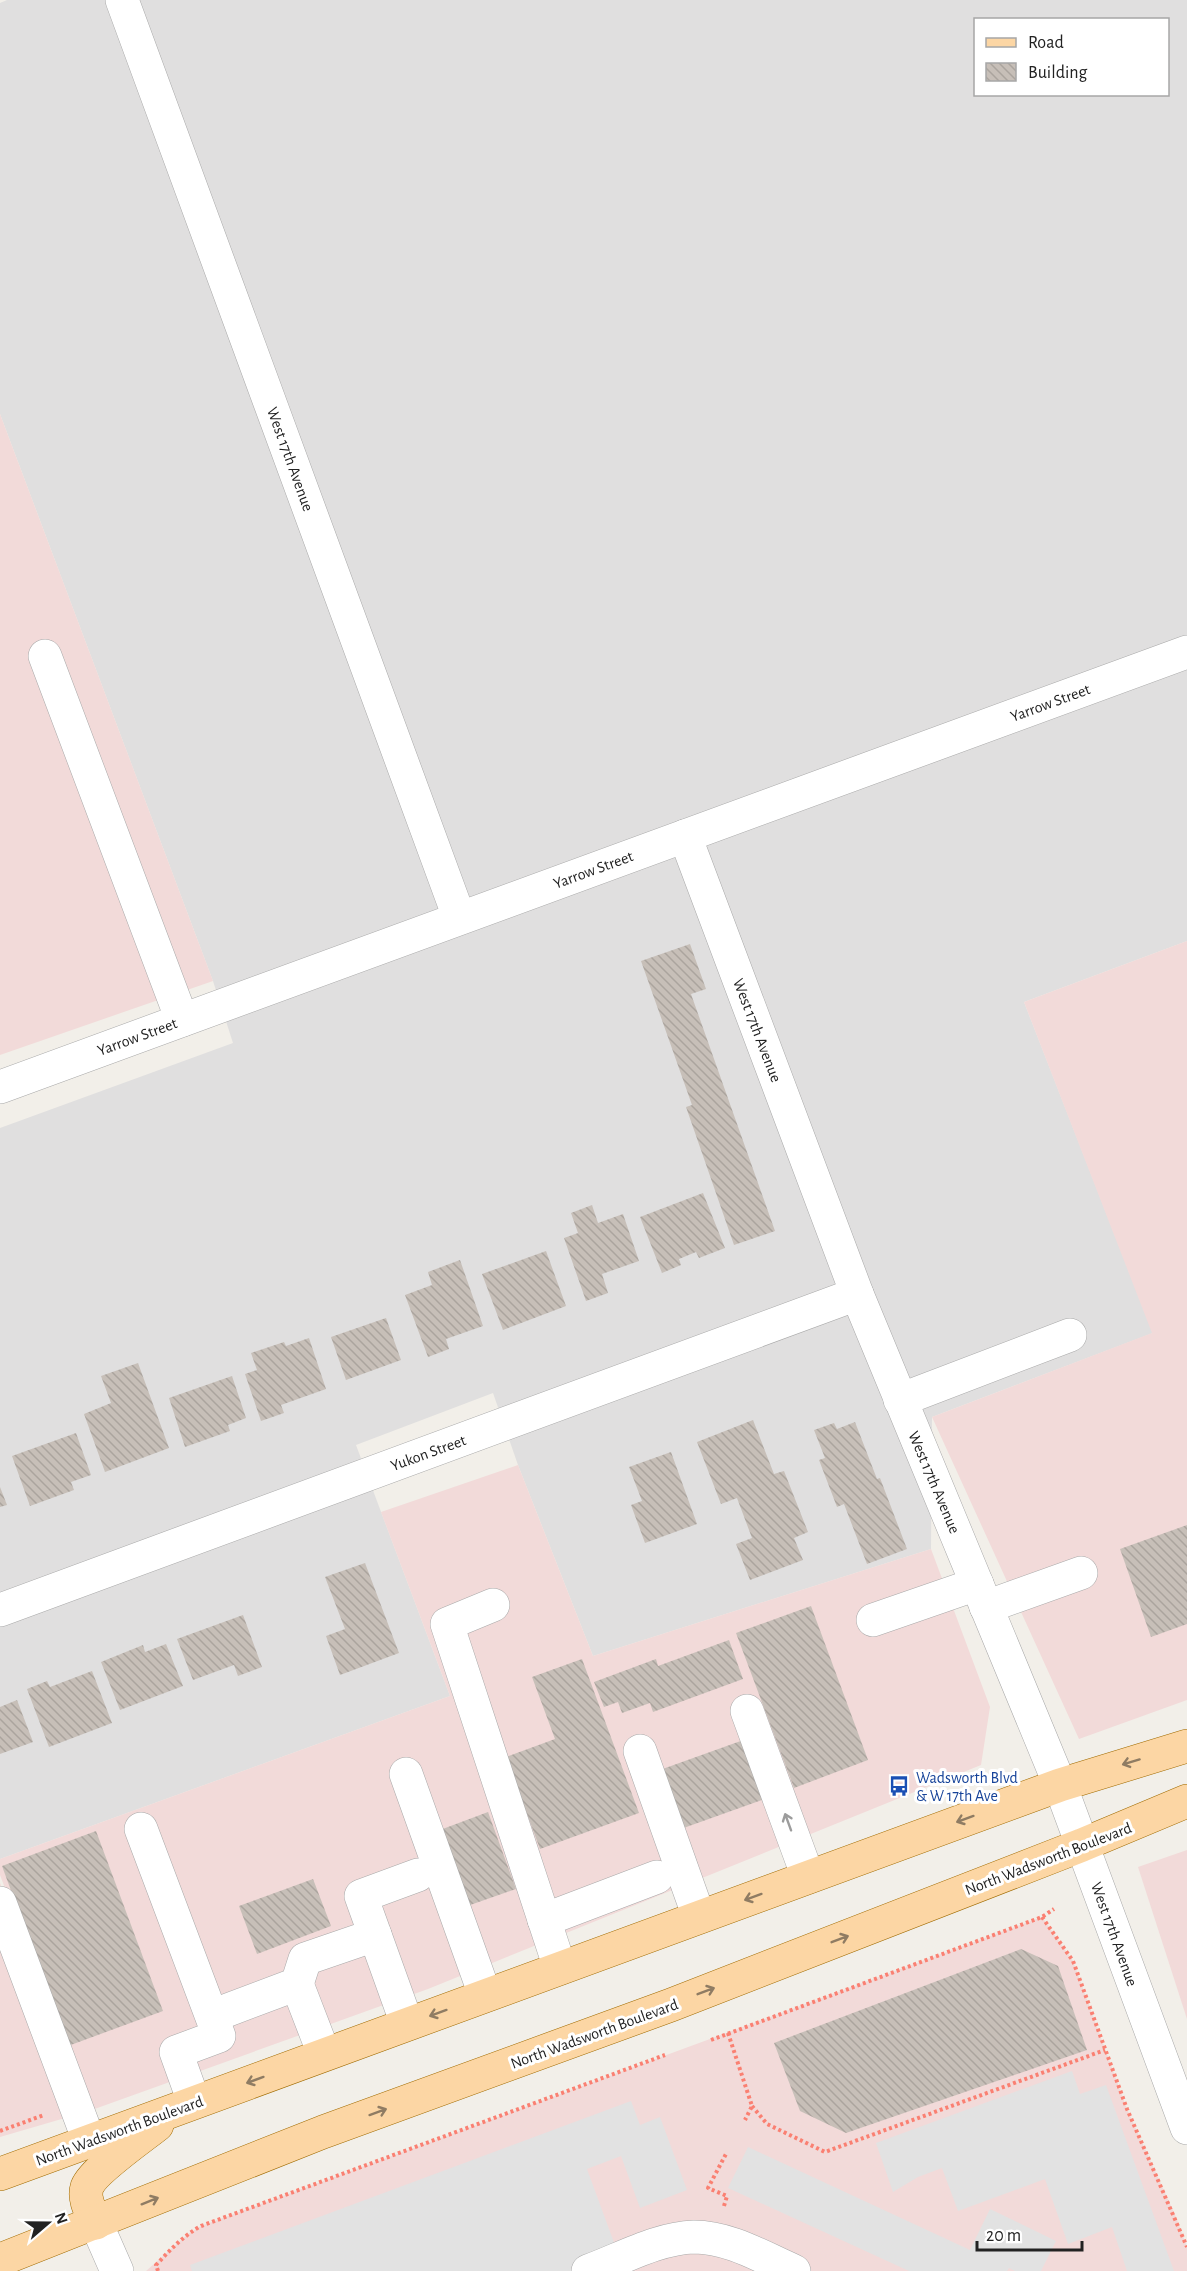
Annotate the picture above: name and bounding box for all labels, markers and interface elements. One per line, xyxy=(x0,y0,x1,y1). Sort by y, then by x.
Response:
legend xyxy=(974,18,1169,96)
text: Road xyxy=(1028,34,1064,52)
text: Building xyxy=(1028,64,1088,82)
street label: West 17th Avenue xyxy=(264,405,316,514)
street label: Yarrow Street xyxy=(1008,681,1092,725)
street label: Yarrow Street xyxy=(551,848,635,892)
street label: West 17th Avenue xyxy=(730,976,784,1084)
street label: Yarrow Street xyxy=(95,1015,179,1059)
street label: West 17th Avenue xyxy=(905,1429,963,1536)
street label: Yukon Street xyxy=(389,1432,468,1474)
one-way arrow xyxy=(1122,1757,1141,1768)
place label: Wadsworth Blvd & W 17th Ave xyxy=(916,1770,1018,1804)
bus stop icon: Wadsworth Blvd & W 17th Ave xyxy=(887,1774,911,1798)
one-way arrow xyxy=(781,1813,792,1832)
one-way arrow xyxy=(956,1815,975,1826)
street label: North Wadsworth Boulevard xyxy=(963,1820,1134,1898)
street label: West 17th Avenue xyxy=(1088,1880,1140,1989)
one-way arrow xyxy=(744,1893,763,1904)
one-way arrow xyxy=(830,1933,849,1944)
one-way arrow xyxy=(696,1985,715,1996)
street label: North Wadsworth Boulevard xyxy=(508,1996,680,2072)
one-way arrow xyxy=(429,2008,448,2019)
one-way arrow xyxy=(246,2075,265,2086)
street label: North Wadsworth Boulevard xyxy=(33,2093,205,2169)
one-way arrow xyxy=(368,2106,387,2117)
north arrow xyxy=(18,2193,78,2253)
one-way arrow xyxy=(140,2195,159,2206)
text: N xyxy=(52,2210,71,2226)
scale bar xyxy=(977,2214,1082,2252)
text: 20 m xyxy=(986,2227,1021,2245)

